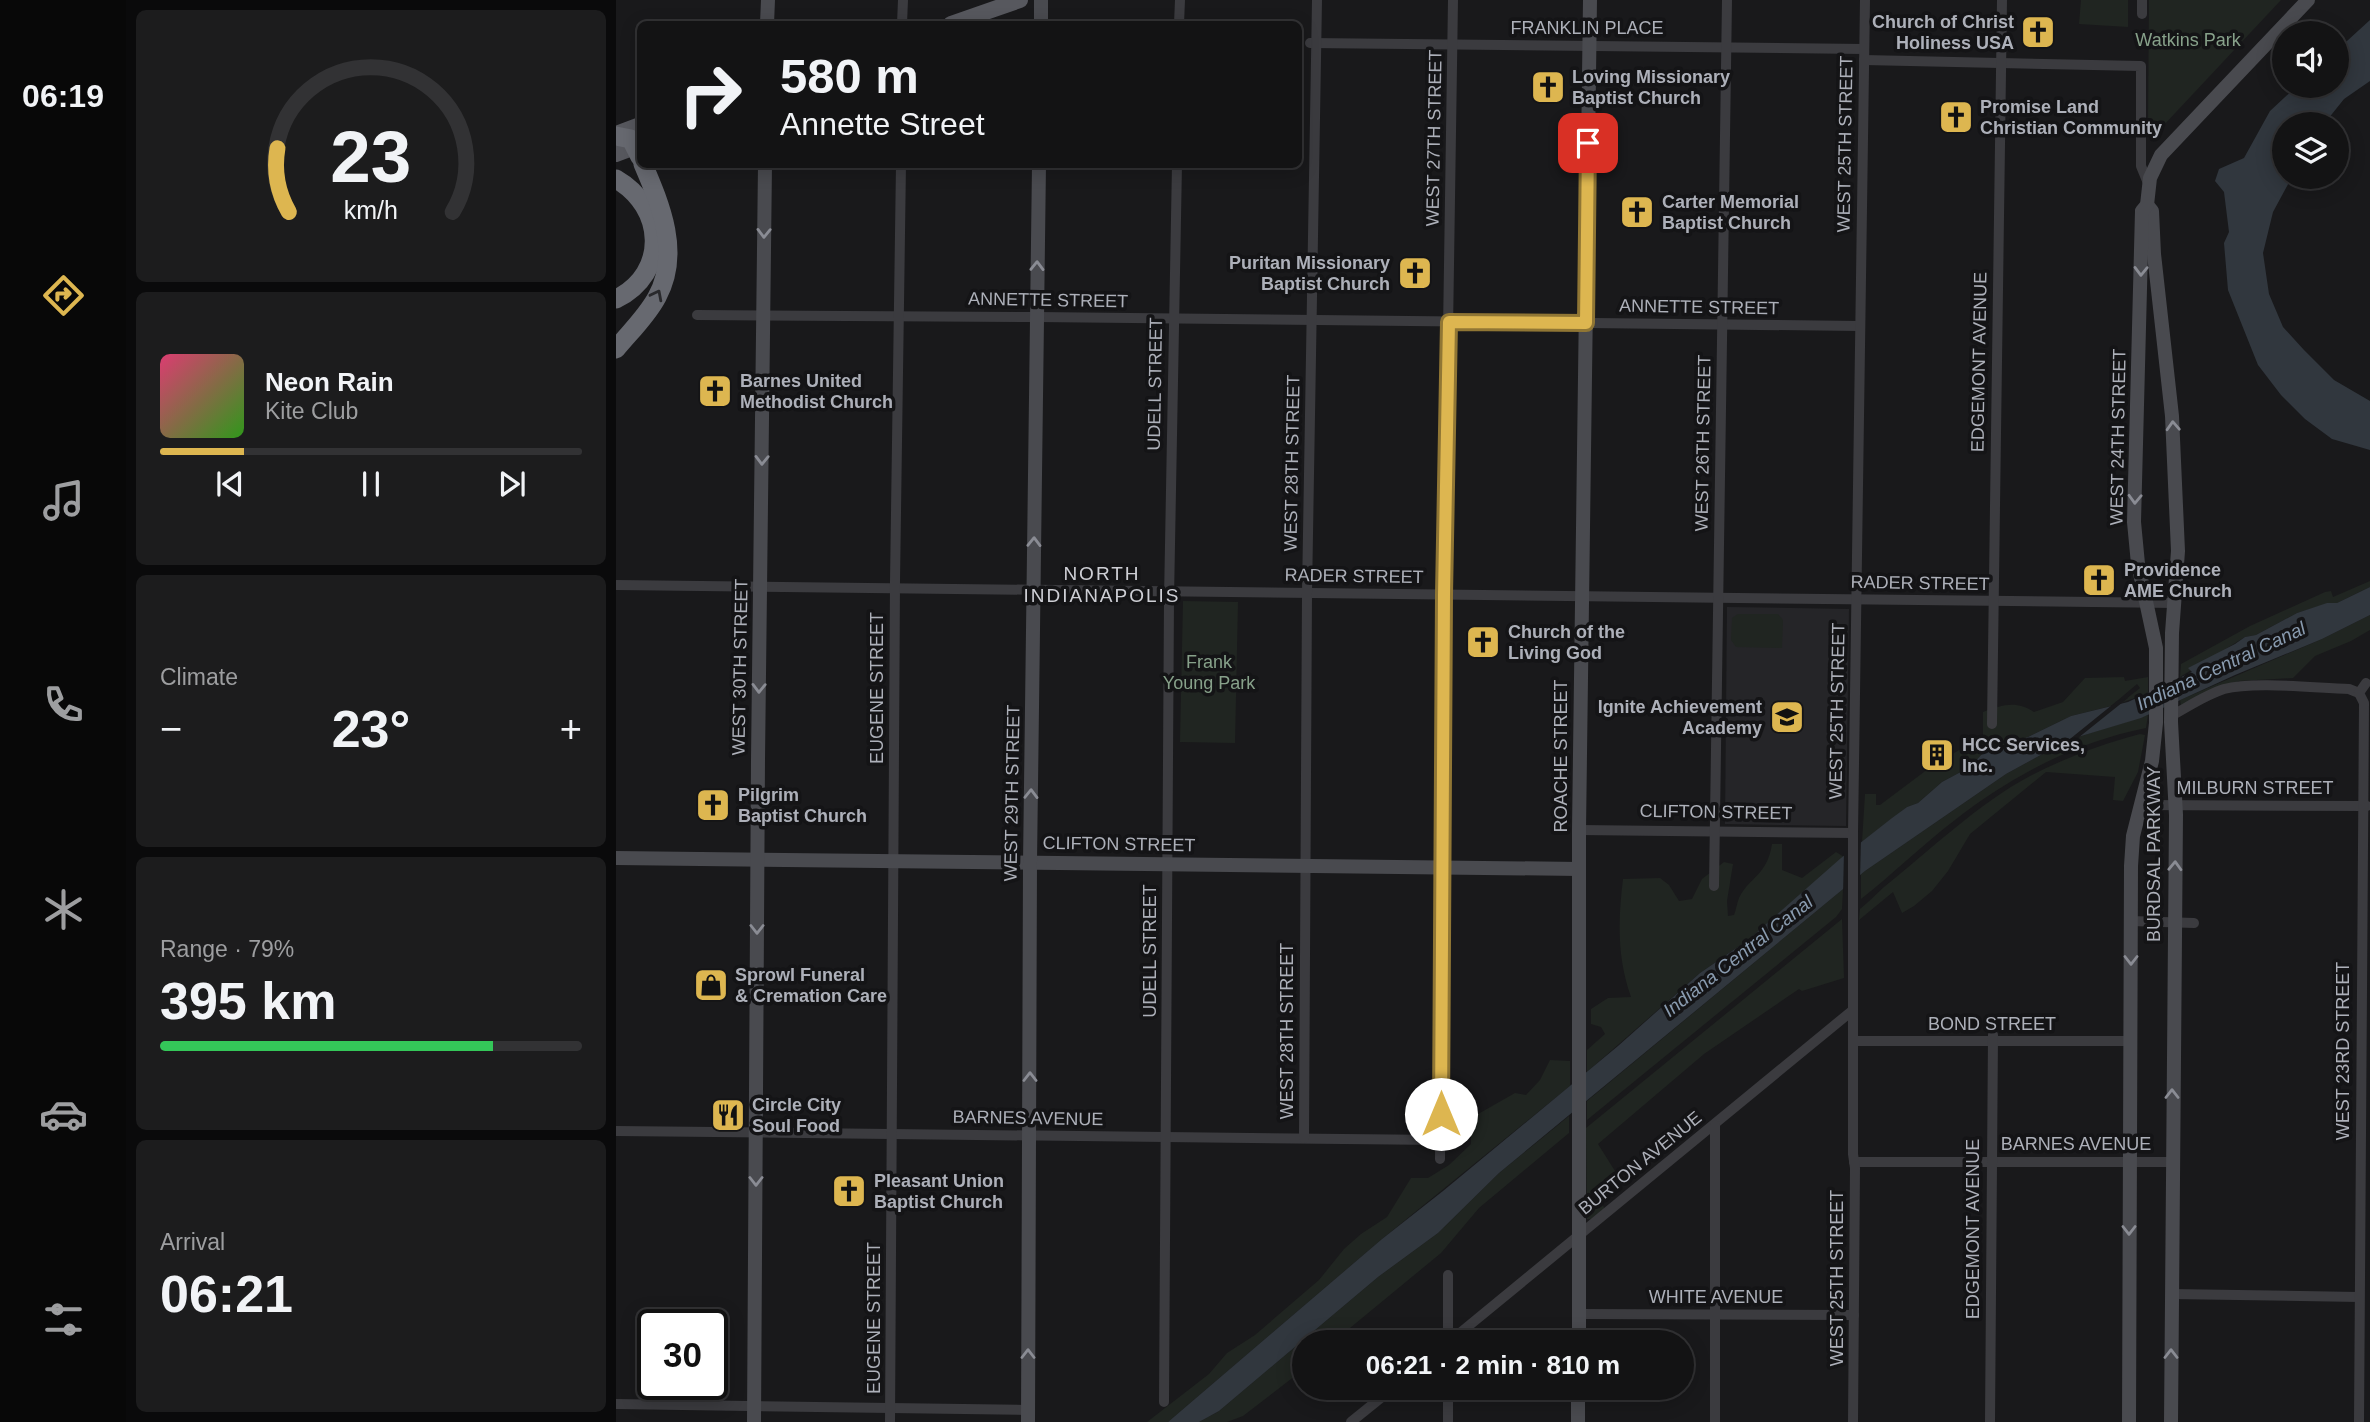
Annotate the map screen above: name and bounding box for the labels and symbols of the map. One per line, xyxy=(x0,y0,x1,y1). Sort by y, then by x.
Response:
place label: Church of Christ Holiness USA xyxy=(1872,12,2014,53)
church icon: Church of Christ Holiness USA xyxy=(2019,13,2057,51)
street label: FRANKLIN PLACE xyxy=(1510,18,1664,38)
park label: Watkins Park xyxy=(2135,30,2242,50)
street label: WEST 27TH STREET xyxy=(1422,49,1446,227)
street label: WEST 25TH STREET xyxy=(1833,55,1857,233)
place label: Loving Missionary Baptist Church xyxy=(1572,67,1730,108)
church icon: Loving Missionary Baptist Church xyxy=(1529,68,1567,106)
place label: Promise Land Christian Community xyxy=(1980,97,2162,138)
church icon: Promise Land Christian Community xyxy=(1937,98,1975,136)
pin xyxy=(1558,113,1618,173)
place label: Carter Memorial Baptist Church xyxy=(1662,192,1799,233)
church icon: Carter Memorial Baptist Church xyxy=(1618,193,1656,231)
one-way arrow xyxy=(757,227,772,238)
place label: Puritan Missionary Baptist Church xyxy=(1229,253,1390,294)
church icon: Puritan Missionary Baptist Church xyxy=(1396,254,1434,292)
one-way arrow xyxy=(1030,260,1045,271)
one-way arrow xyxy=(2133,266,2148,277)
street label: EDGEMONT AVENUE xyxy=(1967,272,1991,452)
street label: ANNETTE STREET xyxy=(968,289,1128,311)
one-way arrow xyxy=(649,290,663,302)
street label: ANNETTE STREET xyxy=(1619,296,1779,318)
street label: UDELL STREET xyxy=(1144,317,1166,451)
street label: WEST 24TH STREET xyxy=(2106,348,2130,526)
street label: WEST 26TH STREET xyxy=(1691,354,1715,532)
place label: Barnes United Methodist Church xyxy=(740,371,893,412)
church icon: Barnes United Methodist Church xyxy=(696,372,734,410)
street label: WEST 28TH STREET xyxy=(1280,374,1304,552)
one-way arrow xyxy=(2165,420,2180,431)
one-way arrow xyxy=(754,455,769,466)
one-way arrow xyxy=(2128,493,2143,504)
one-way arrow xyxy=(1026,537,1042,547)
place label: Providence AME Church xyxy=(2124,560,2232,601)
church icon: Providence AME Church xyxy=(2080,561,2118,599)
district label: NORTH INDIANAPOLIS xyxy=(1023,563,1181,606)
street label: RADER STREET xyxy=(1284,565,1424,587)
street label: RADER STREET xyxy=(1850,572,1990,594)
street label: WEST 30TH STREET xyxy=(728,578,752,756)
street label: EUGENE STREET xyxy=(867,612,887,764)
water label: Indiana Central Canal xyxy=(2133,617,2309,714)
place label: Church of the Living God xyxy=(1508,622,1625,663)
street label: WEST 25TH STREET xyxy=(1825,622,1849,800)
church icon: Church of the Living God xyxy=(1464,623,1502,661)
park label: Frank Young Park xyxy=(1163,652,1256,693)
street label: ROACHE STREET xyxy=(1551,679,1571,833)
one-way arrow xyxy=(751,682,766,693)
place label: Ignite Achievement Academy xyxy=(1598,697,1762,738)
school or university icon: Ignite Achievement Academy xyxy=(1768,698,1806,736)
street label: WEST 29TH STREET xyxy=(1000,704,1024,882)
place label: HCC Services, Inc. xyxy=(1962,735,2085,776)
building icon: HCC Services, Inc. xyxy=(1918,736,1956,774)
street label: BURDSAL PARKWAY xyxy=(2144,766,2164,942)
street label: MILBURN STREET xyxy=(2176,778,2334,798)
place label: Pilgrim Baptist Church xyxy=(738,785,867,826)
church icon: Pilgrim Baptist Church xyxy=(694,786,732,824)
one-way arrow xyxy=(1023,789,1039,799)
street label: CLIFTON STREET xyxy=(1639,801,1793,823)
street label: CLIFTON STREET xyxy=(1042,833,1196,855)
one-way arrow xyxy=(2167,860,2183,871)
street label: UDELL STREET xyxy=(1140,884,1160,1018)
water label: Indiana Central Canal xyxy=(1659,891,1817,1021)
one-way arrow xyxy=(749,924,765,934)
street label: WEST 28TH STREET xyxy=(1277,943,1297,1119)
one-way arrow xyxy=(2123,956,2139,966)
street label: WEST 23RD STREET xyxy=(2333,962,2353,1140)
place label: Sprowl Funeral & Cremation Care xyxy=(735,965,887,1006)
shop icon: Sprowl Funeral & Cremation Care xyxy=(692,966,730,1004)
street label: BOND STREET xyxy=(1928,1014,2056,1034)
one-way arrow xyxy=(1022,1072,1038,1082)
position arrow xyxy=(1404,1077,1478,1151)
one-way arrow xyxy=(2165,1088,2180,1099)
place label: Circle City Soul Food xyxy=(752,1095,841,1136)
restaurant icon: Circle City Soul Food xyxy=(709,1096,747,1134)
street label: BARNES AVENUE xyxy=(952,1107,1104,1129)
street label: BURTON AVENUE xyxy=(1575,1107,1705,1219)
street label: BARNES AVENUE xyxy=(2001,1134,2151,1154)
street label: EDGEMONT AVENUE xyxy=(1963,1139,1983,1319)
place label: Pleasant Union Baptist Church xyxy=(874,1171,1004,1212)
church icon: Pleasant Union Baptist Church xyxy=(830,1172,868,1210)
one-way arrow xyxy=(748,1176,764,1186)
street label: WEST 25TH STREET xyxy=(1827,1190,1847,1366)
one-way arrow xyxy=(2121,1225,2137,1236)
street label: EUGENE STREET xyxy=(864,1242,884,1394)
street label: WHITE AVENUE xyxy=(1649,1287,1783,1307)
speed limit sign: 30 xyxy=(637,1309,728,1400)
one-way arrow xyxy=(1020,1348,1036,1359)
one-way arrow xyxy=(2163,1348,2179,1359)

